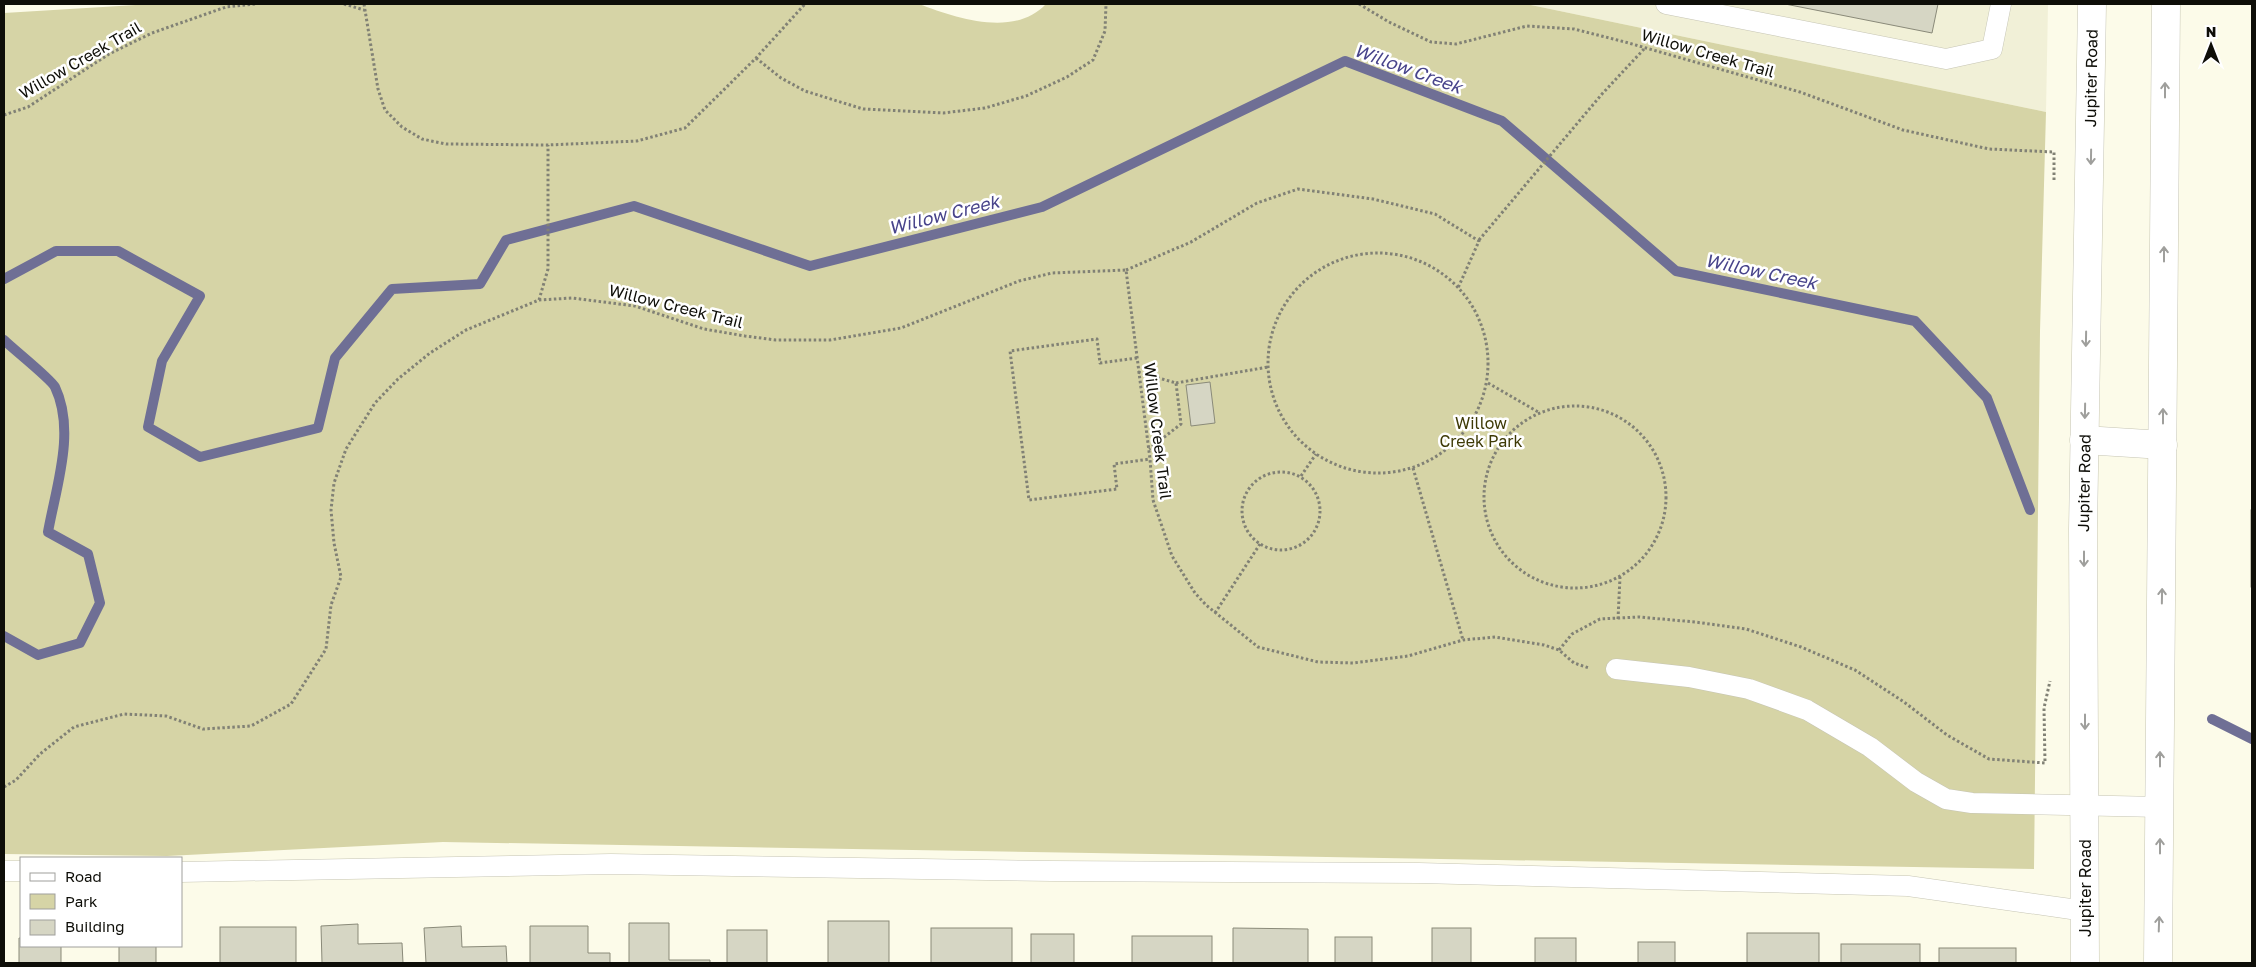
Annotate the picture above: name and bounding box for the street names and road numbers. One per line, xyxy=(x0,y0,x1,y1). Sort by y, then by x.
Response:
street label: Willow Creek Trail xyxy=(15,17,145,103)
street label: Willow Creek Trail xyxy=(1639,24,1777,82)
street label: Jupiter Road xyxy=(2080,29,2102,127)
street label: Willow Creek Trail xyxy=(607,280,745,332)
street label: Willow Creek Trail xyxy=(1140,361,1176,501)
street label: Jupiter Road xyxy=(2073,434,2095,532)
street label: Jupiter Road xyxy=(2075,839,2095,937)

